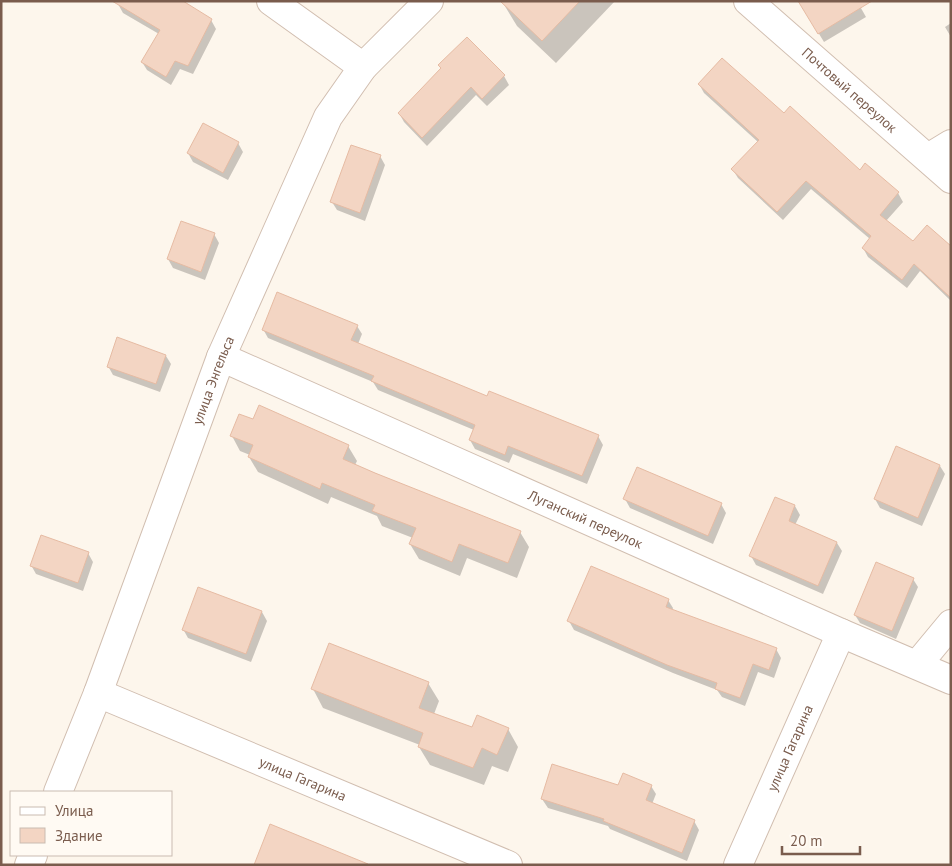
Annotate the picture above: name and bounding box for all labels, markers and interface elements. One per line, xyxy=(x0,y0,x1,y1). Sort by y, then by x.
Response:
street label: Почтовый переулок xyxy=(798,43,901,137)
street label: улица Энгельса xyxy=(188,333,238,427)
street label: Луганский переулок xyxy=(524,485,646,553)
street label: улица Гагарина xyxy=(763,702,817,794)
street label: улица Гагарина xyxy=(256,753,349,805)
legend xyxy=(10,791,172,856)
text: Улица xyxy=(55,801,93,820)
scale bar xyxy=(782,824,860,856)
text: Здание xyxy=(55,826,103,845)
text: 20 m xyxy=(790,831,823,850)

